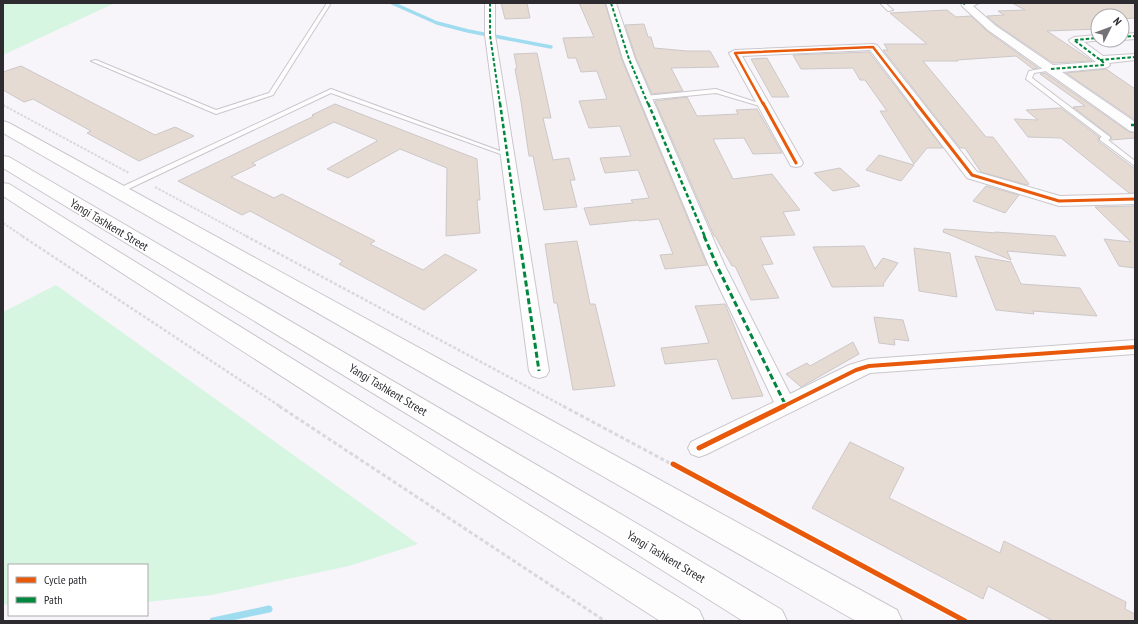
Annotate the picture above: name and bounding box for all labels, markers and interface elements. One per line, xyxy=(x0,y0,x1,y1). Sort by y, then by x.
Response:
north arrow xyxy=(1090,8,1130,48)
text: N xyxy=(1110,14,1125,28)
street label: Yangi Tashkent Street xyxy=(67,195,152,254)
street label: Yangi Tashkent Street xyxy=(346,360,431,419)
street label: Yangi Tashkent Street xyxy=(624,527,709,586)
legend xyxy=(8,564,148,616)
text: Cycle path xyxy=(44,572,87,587)
text: Path xyxy=(44,592,62,607)

